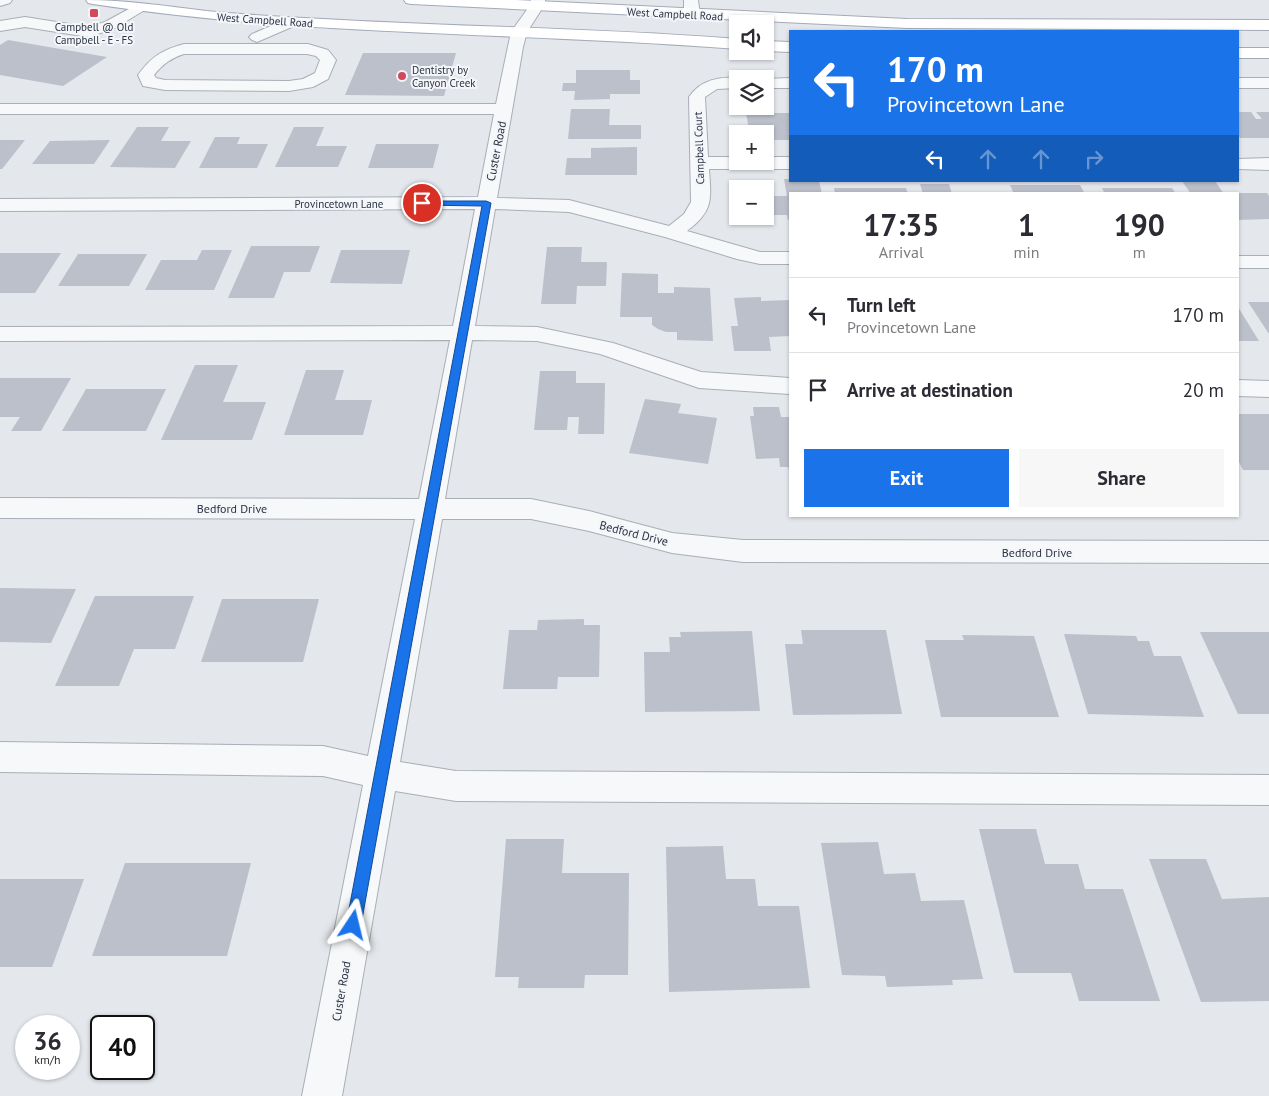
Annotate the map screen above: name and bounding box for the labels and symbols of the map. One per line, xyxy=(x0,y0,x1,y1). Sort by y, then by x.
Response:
street label: West Campbell Road xyxy=(627,4,723,24)
marker: Campbell @ Old Campbell - E - FS xyxy=(88,7,100,19)
street label: West Campbell Road xyxy=(217,10,314,30)
place label: Campbell @ Old Campbell - E - FS xyxy=(55,20,133,47)
place label: Dentistry by Canyon Creek xyxy=(412,63,476,90)
marker: Dentistry by Canyon Creek xyxy=(396,70,408,82)
street label: Campbell Court xyxy=(691,111,707,185)
street label: Custer Road xyxy=(483,120,509,182)
pin xyxy=(401,182,443,224)
street label: Provincetown Lane xyxy=(295,197,384,211)
street label: Bedford Drive xyxy=(197,501,267,516)
street label: Bedford Drive xyxy=(598,517,670,549)
street label: Bedford Drive xyxy=(1002,545,1072,560)
position arrow xyxy=(326,898,378,950)
street label: Custer Road xyxy=(328,960,354,1022)
speed limit sign: 40 xyxy=(90,1015,155,1080)

